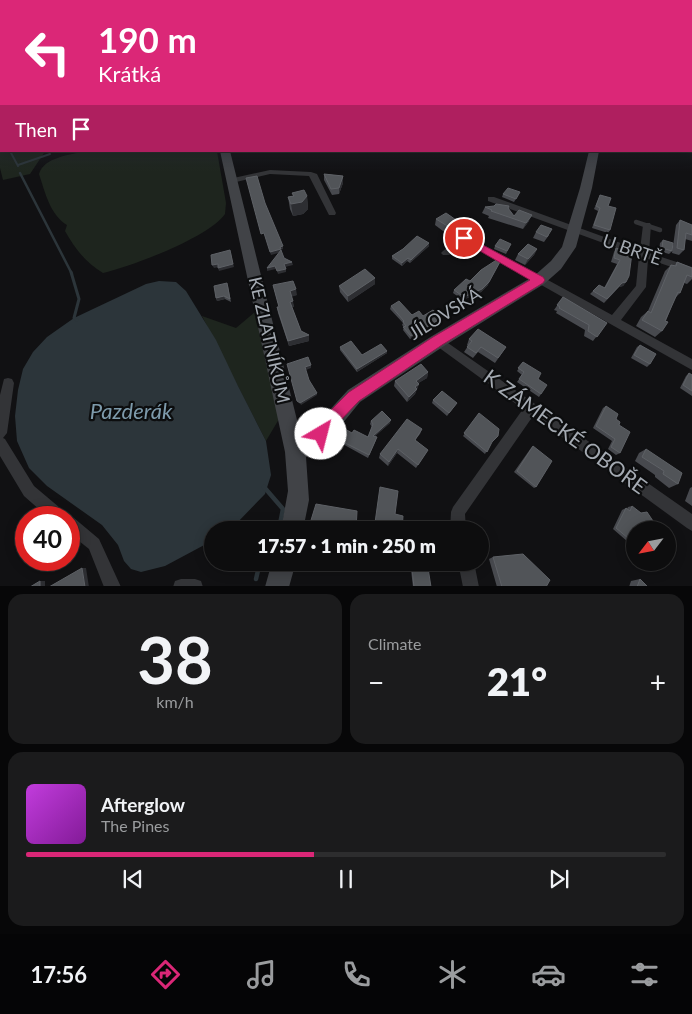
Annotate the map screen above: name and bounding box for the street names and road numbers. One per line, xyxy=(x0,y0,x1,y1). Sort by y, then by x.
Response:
street label: U BRTĚ xyxy=(600,229,665,269)
street label: KE ZLATNÍKŮM xyxy=(245,274,295,405)
street label: JÍLOVSKÁ xyxy=(404,282,485,344)
street label: K ZÁMECKÉ OBOŘE xyxy=(480,363,652,498)

